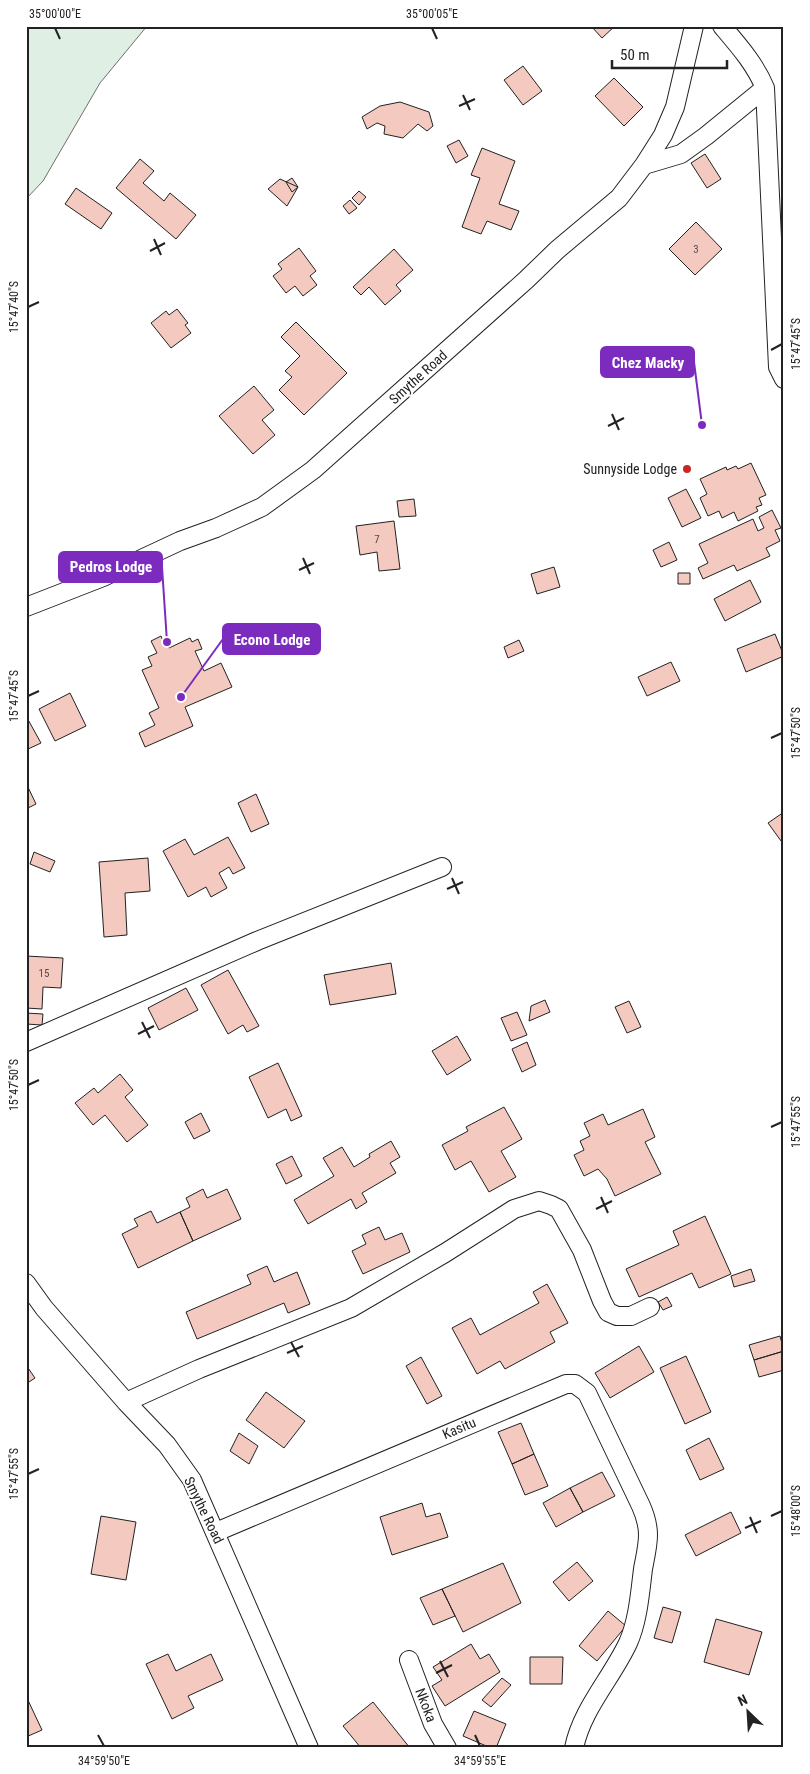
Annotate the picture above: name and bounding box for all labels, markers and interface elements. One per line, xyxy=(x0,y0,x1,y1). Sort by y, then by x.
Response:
text: 35°00'00"E xyxy=(29,7,81,21)
text: 35°00'05"E xyxy=(406,7,458,21)
scale bar xyxy=(612,38,728,70)
text: 50 m xyxy=(620,46,650,64)
house number: 3 xyxy=(693,243,699,256)
text: 15°47'40"S xyxy=(7,281,21,333)
text: 15°47'45"S xyxy=(789,318,803,370)
street label: Smythe Road xyxy=(386,347,450,407)
callout: Chez Macky xyxy=(601,347,694,377)
text: Chez Macky xyxy=(612,354,685,372)
place label: Sunnyside Lodge xyxy=(583,461,677,477)
marker: Sunnyside Lodge xyxy=(681,463,693,475)
house number: 7 xyxy=(374,533,380,546)
callout: Pedros Lodge xyxy=(59,552,162,582)
text: Pedros Lodge xyxy=(70,558,152,576)
callout: Econo Lodge xyxy=(223,624,320,654)
text: Econo Lodge xyxy=(234,631,310,649)
text: 15°47'45"S xyxy=(7,670,21,722)
text: 15°47'50"S xyxy=(789,707,803,759)
house number: 15 xyxy=(39,967,49,980)
text: 15°47'50"S xyxy=(7,1059,21,1111)
text: 15°47'55"S xyxy=(789,1096,803,1148)
street label: Kasitu xyxy=(440,1414,478,1442)
text: 15°47'55"S xyxy=(7,1448,21,1500)
street label: Smythe Road xyxy=(181,1474,227,1546)
text: 15°48'00"S xyxy=(789,1485,803,1537)
street label: Nkoka xyxy=(412,1686,440,1724)
north arrow xyxy=(722,1686,772,1736)
text: N xyxy=(735,1691,750,1709)
text: 34°59'50"E xyxy=(78,1754,130,1768)
text: 34°59'55"E xyxy=(454,1754,506,1768)

